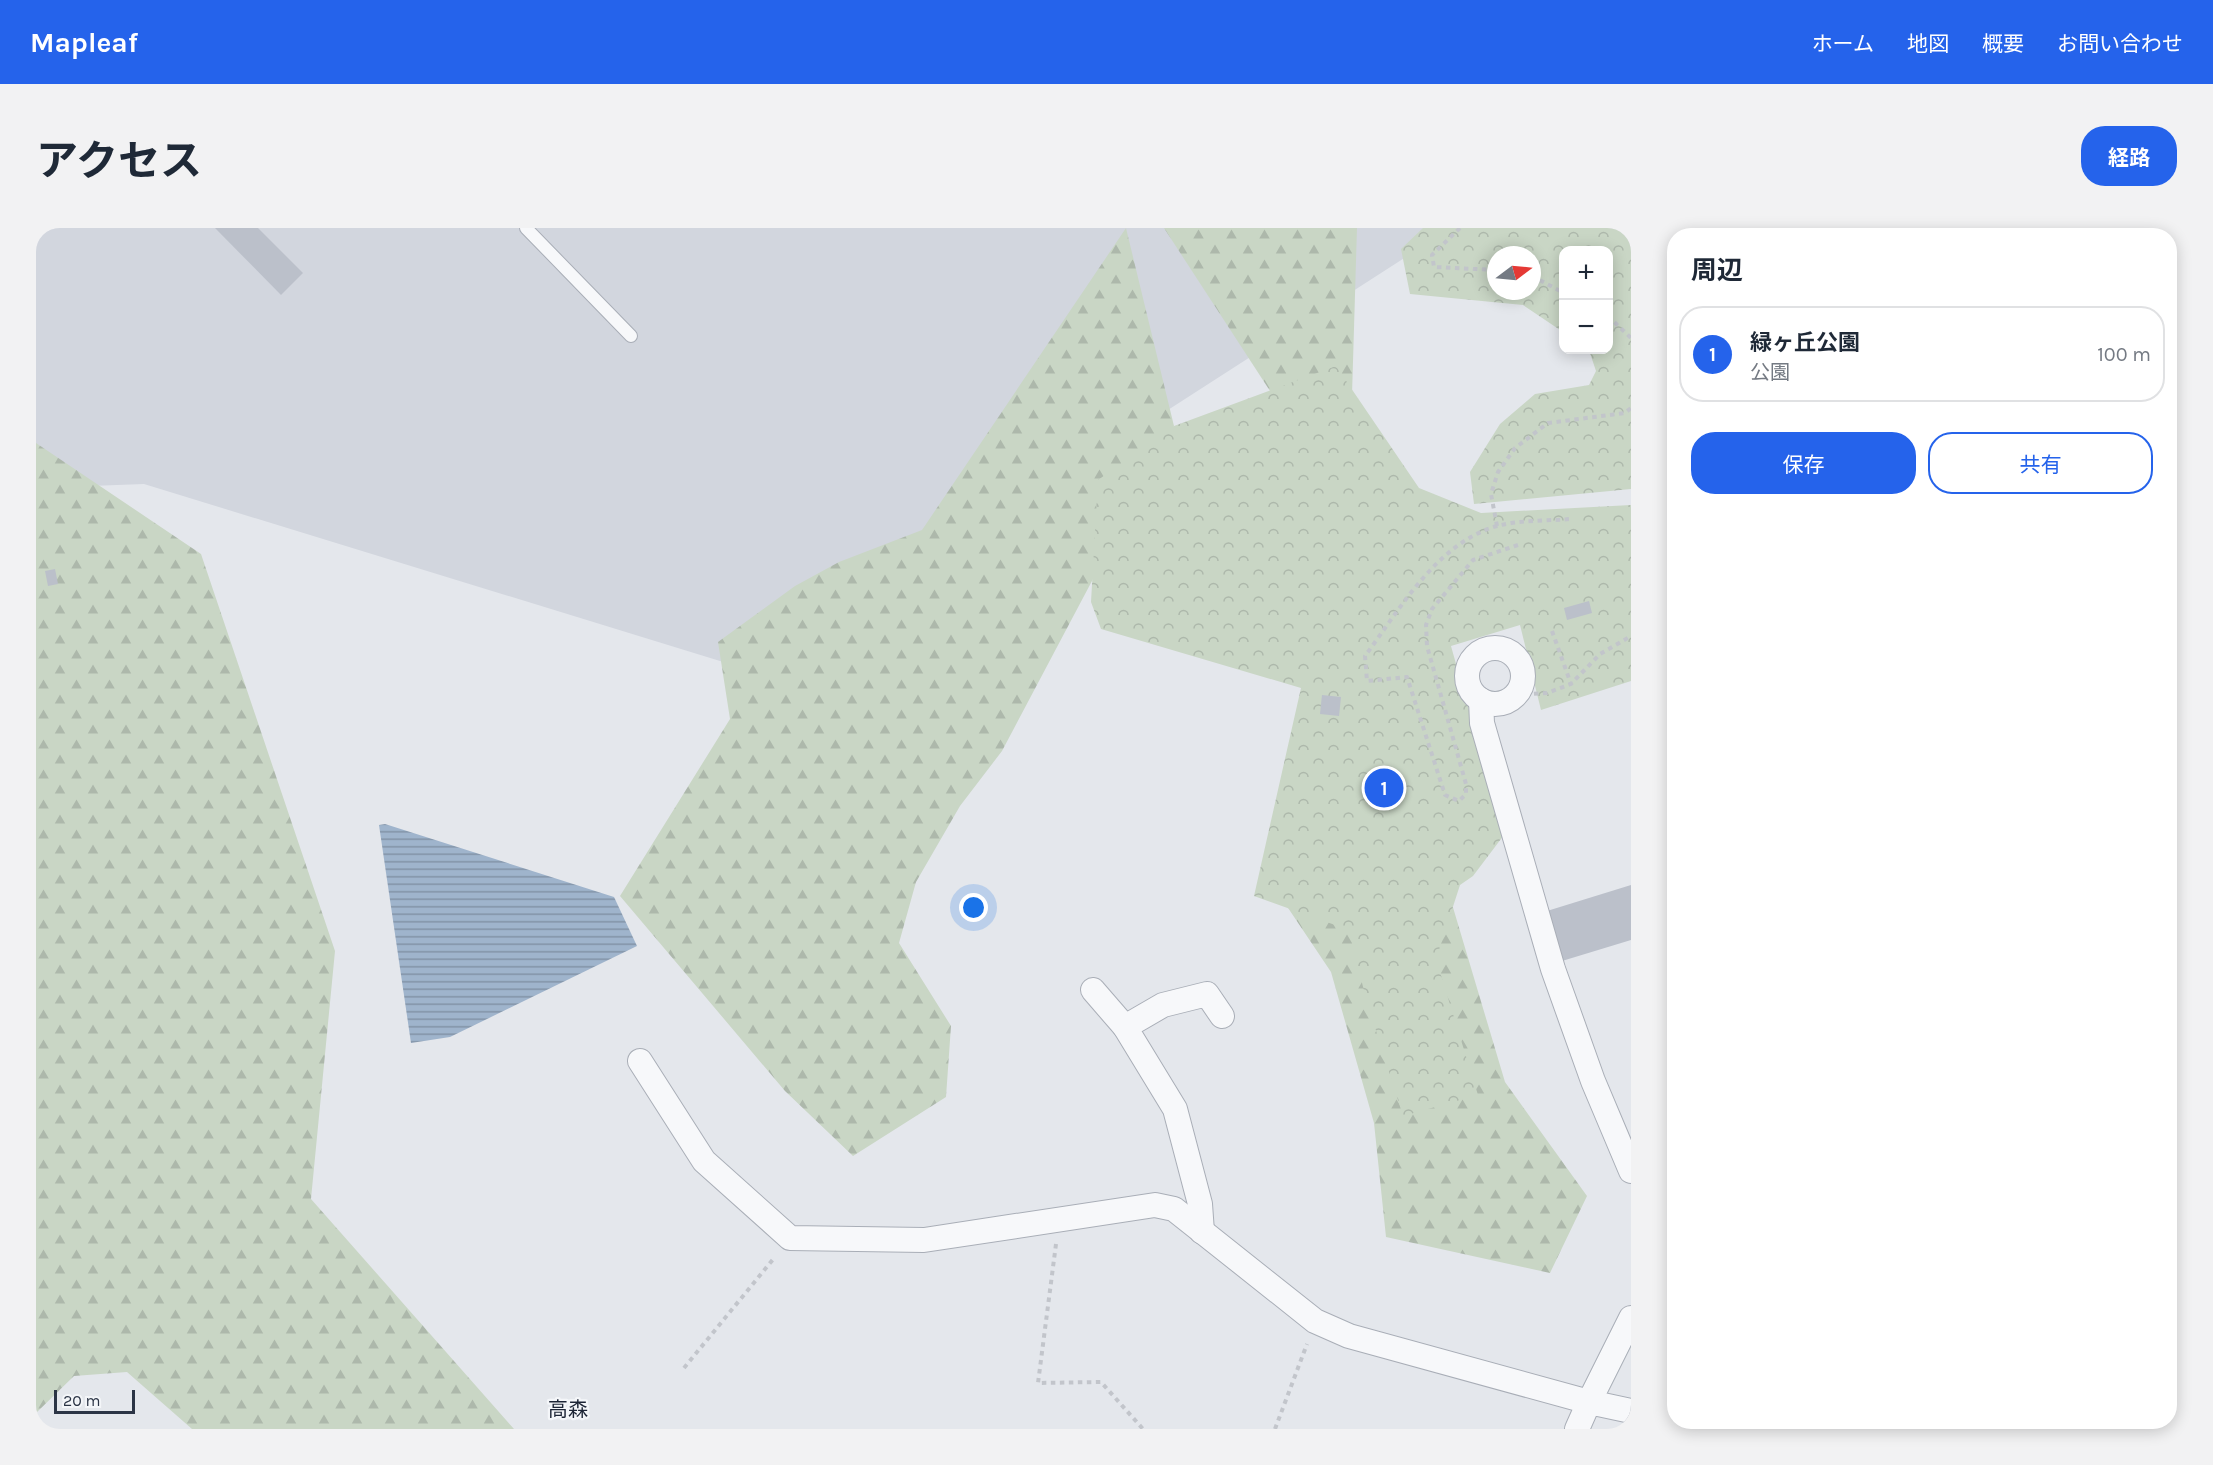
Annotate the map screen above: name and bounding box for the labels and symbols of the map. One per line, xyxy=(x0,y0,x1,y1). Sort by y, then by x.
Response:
north arrow xyxy=(1487,246,1541,300)
pin: 1 xyxy=(1364,766,1404,810)
your location xyxy=(959,893,988,922)
scale bar xyxy=(54,1387,135,1414)
district label: 高森 xyxy=(548,1398,588,1421)

